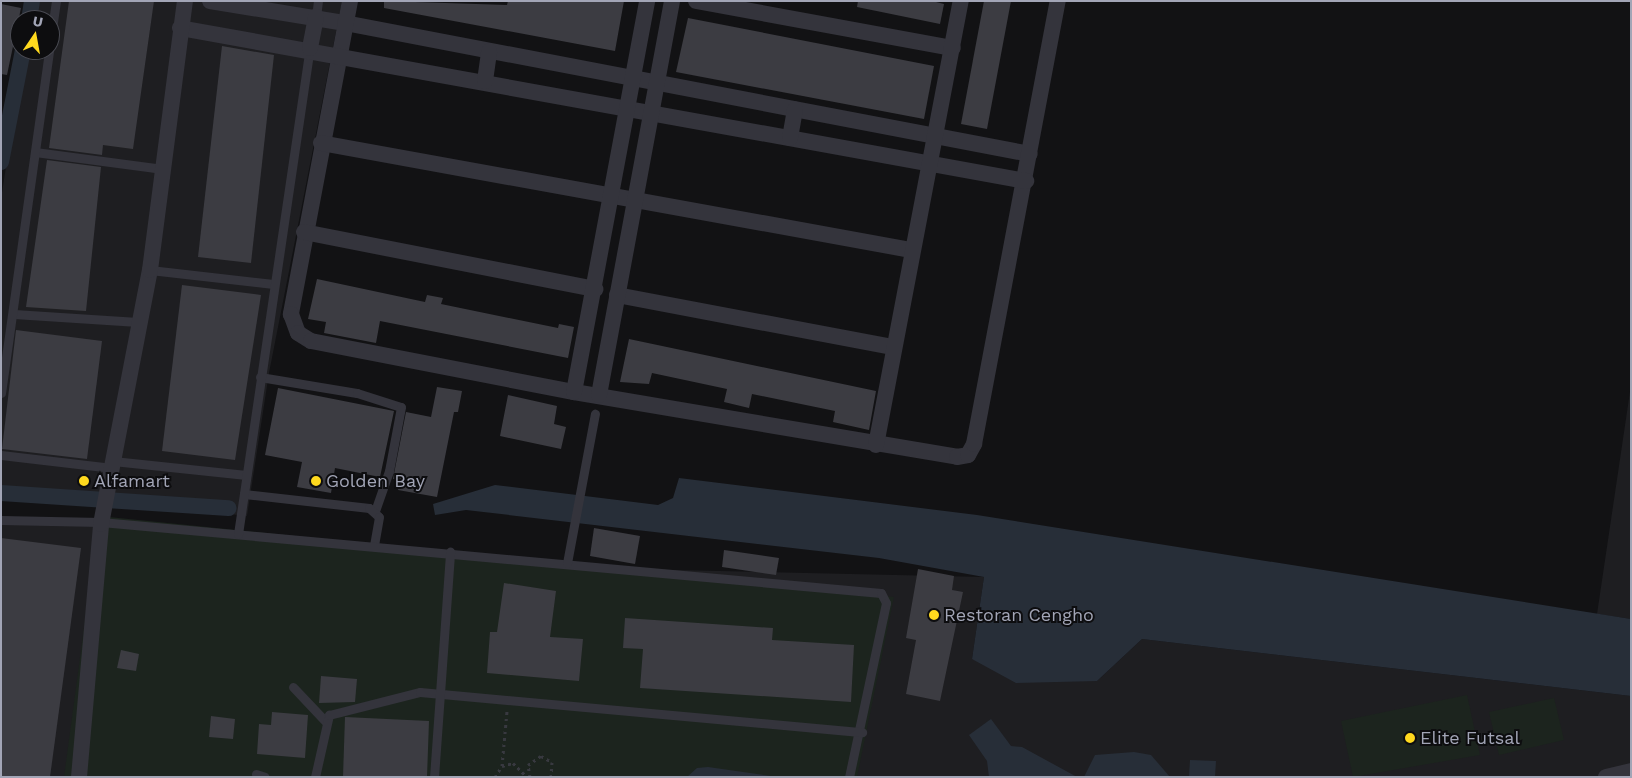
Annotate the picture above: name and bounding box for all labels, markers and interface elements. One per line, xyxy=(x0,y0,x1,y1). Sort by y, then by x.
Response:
north arrow xyxy=(10,10,60,60)
text: U xyxy=(31,12,44,30)
place label: Alfamart xyxy=(94,470,170,492)
place label: Golden Bay xyxy=(326,470,425,492)
marker: Alfamart xyxy=(78,475,90,487)
marker: Golden Bay xyxy=(310,475,322,487)
place label: Restoran Cengho xyxy=(944,604,1094,626)
marker: Restoran Cengho xyxy=(928,609,940,621)
place label: Elite Futsal xyxy=(1420,727,1520,749)
marker: Elite Futsal xyxy=(1404,732,1416,744)

